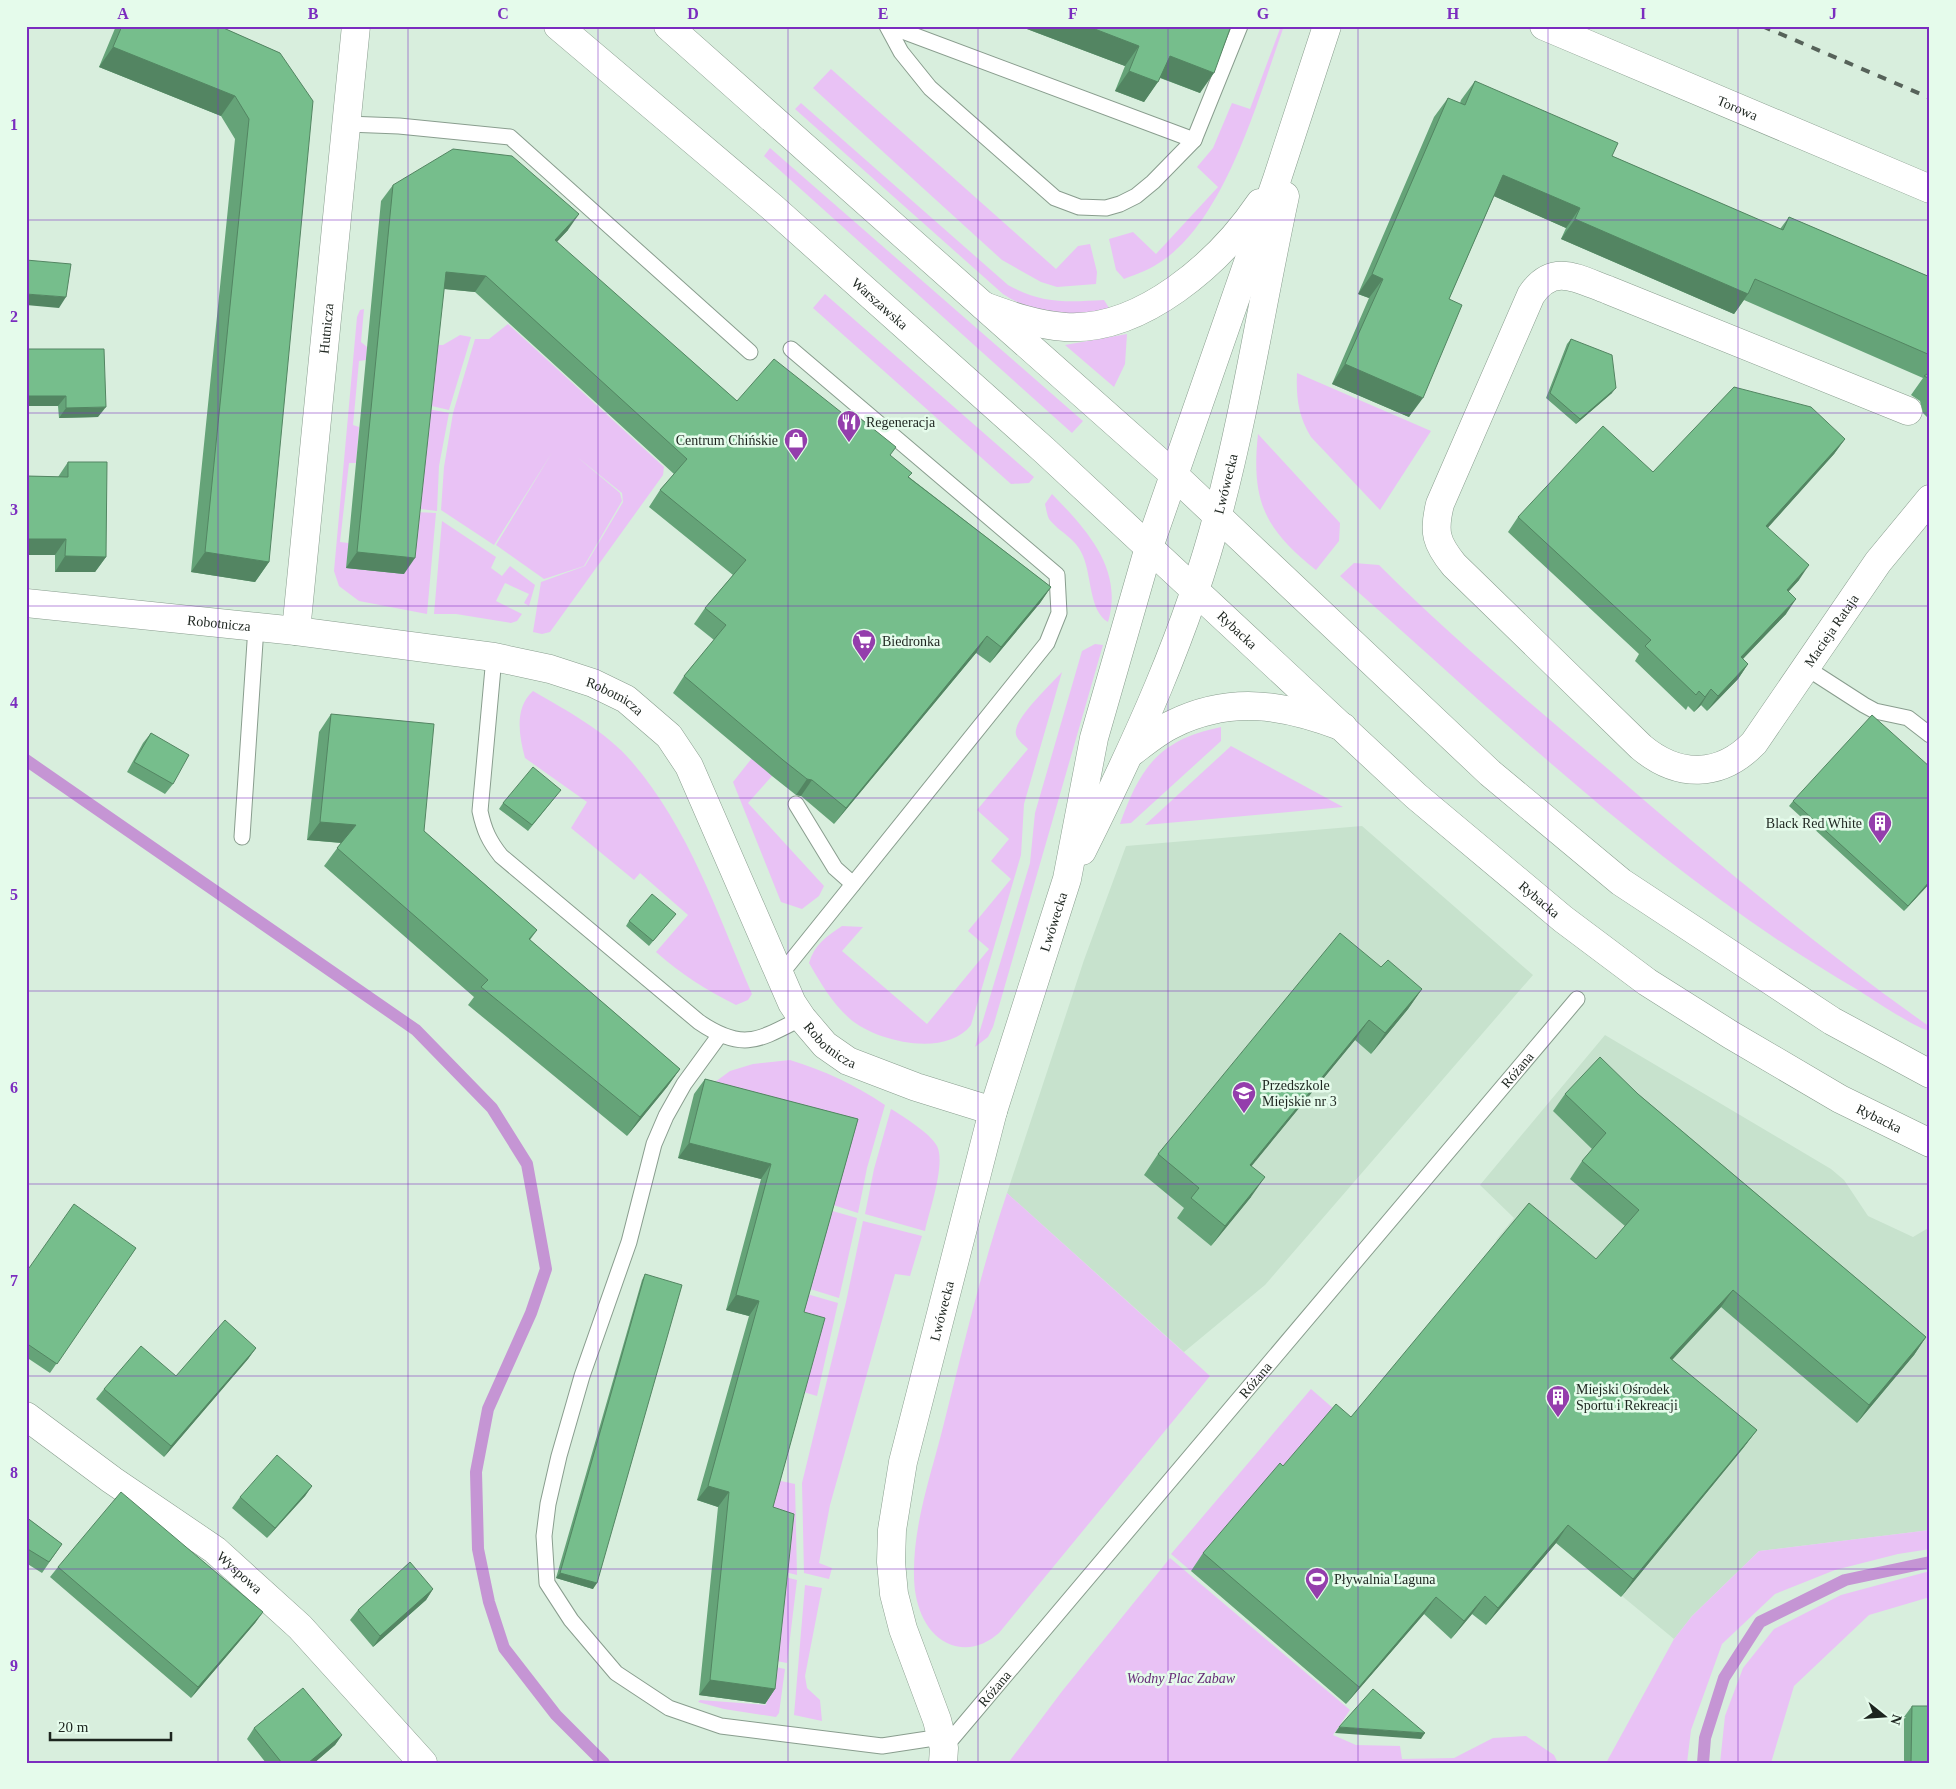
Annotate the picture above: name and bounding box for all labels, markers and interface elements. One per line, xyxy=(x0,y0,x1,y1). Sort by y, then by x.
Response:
text: A xyxy=(117,5,129,22)
text: B xyxy=(308,5,319,22)
text: C xyxy=(497,5,509,22)
text: D xyxy=(687,5,699,22)
text: E xyxy=(878,5,888,22)
text: F xyxy=(1068,5,1078,22)
text: G xyxy=(1257,5,1270,22)
text: H xyxy=(1447,5,1460,22)
text: I xyxy=(1640,5,1646,22)
text: J xyxy=(1829,5,1837,22)
street label: Torowa xyxy=(1715,93,1761,124)
text: 1 xyxy=(10,116,18,133)
street label: Warszawska xyxy=(849,275,911,333)
street label: Hutnicza xyxy=(317,302,337,354)
text: 2 xyxy=(10,308,18,325)
restaurant icon: Regeneracja xyxy=(836,409,862,443)
place label: Regeneracja xyxy=(866,415,936,430)
shop icon: Centrum Chińskie xyxy=(783,427,809,461)
place label: Centrum Chińskie xyxy=(676,433,778,448)
street label: Lwówecka xyxy=(1211,452,1241,516)
text: 3 xyxy=(10,501,18,518)
street label: Macieja Rataja xyxy=(1802,591,1862,670)
street label: Rybacka xyxy=(1214,608,1260,653)
street label: Robotnicza xyxy=(186,613,252,634)
supermarket icon: Biedronka xyxy=(851,628,877,662)
place label: Biedronka xyxy=(882,634,941,649)
street label: Robotnicza xyxy=(584,674,647,719)
text: 4 xyxy=(10,694,18,711)
building icon: Black Red White xyxy=(1867,810,1893,844)
place label: Black Red White xyxy=(1766,816,1862,831)
street label: Rybacka xyxy=(1516,878,1563,921)
text: 5 xyxy=(10,886,18,903)
street label: Lwówecka xyxy=(1037,890,1070,954)
street label: Robotnicza xyxy=(801,1019,859,1072)
street label: Różana xyxy=(1498,1049,1537,1091)
place label: Przedszkole Miejskie nr 3 xyxy=(1262,1078,1337,1109)
text: 6 xyxy=(10,1079,18,1096)
school or university icon: Przedszkole Miejskie nr 3 xyxy=(1231,1080,1257,1114)
street label: Rybacka xyxy=(1854,1101,1905,1136)
text: 7 xyxy=(10,1272,18,1289)
street label: Lwówecka xyxy=(927,1279,957,1343)
street label: Różana xyxy=(1236,1359,1275,1401)
place label: Miejski Ośrodek Sportu i Rekreacji xyxy=(1576,1382,1678,1413)
building icon: Miejski Ośrodek Sportu i Rekreacji xyxy=(1545,1384,1571,1418)
text: 8 xyxy=(10,1464,18,1481)
street label: Wyspowa xyxy=(214,1549,265,1597)
sports icon: Pływalnia Laguna xyxy=(1304,1566,1330,1600)
place label: Pływalnia Laguna xyxy=(1334,1572,1436,1587)
text: 9 xyxy=(10,1657,18,1674)
street label: Różana xyxy=(975,1667,1015,1710)
park label: Wodny Plac Zabaw xyxy=(1127,1671,1236,1686)
north arrow xyxy=(1858,1692,1908,1742)
scale bar xyxy=(50,1709,171,1741)
text: N xyxy=(1887,1713,1905,1727)
text: 20 m xyxy=(58,1719,89,1735)

